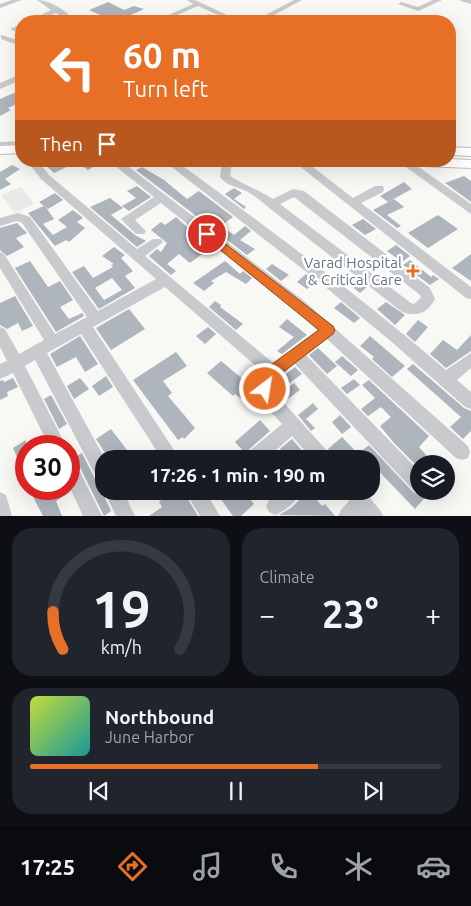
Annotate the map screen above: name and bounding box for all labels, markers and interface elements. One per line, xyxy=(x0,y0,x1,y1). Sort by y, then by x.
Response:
icon: left xyxy=(40,35,105,100)
text: 60 m xyxy=(123,35,201,75)
text: Turn left xyxy=(123,76,208,101)
icon: arrive xyxy=(93,130,121,158)
text: Then xyxy=(40,133,83,155)
pin xyxy=(186,213,228,255)
icon: arrive xyxy=(193,220,221,248)
place label: Varad Hospital & Critical Care xyxy=(304,254,402,288)
marker: Varad Hospital & Critical Care xyxy=(406,264,420,278)
position arrow xyxy=(238,362,290,414)
speed limit sign: 30 xyxy=(15,435,80,500)
map controls xyxy=(410,455,455,500)
button: layers xyxy=(410,455,455,500)
text: 17:26 · 1 min · 190 m xyxy=(150,464,325,486)
text: Climate xyxy=(260,568,315,586)
text: 19 xyxy=(91,580,150,638)
text: 23° xyxy=(322,593,378,635)
text: − xyxy=(260,599,275,630)
text: + xyxy=(425,599,441,630)
text: km/h xyxy=(100,637,141,657)
text: Northbound xyxy=(105,706,214,728)
text: June Harbor xyxy=(105,728,194,746)
icon: previous xyxy=(85,777,113,805)
icon: pause xyxy=(222,777,250,805)
icon: next xyxy=(359,777,387,805)
icon: directions xyxy=(115,849,150,884)
icon: music xyxy=(190,849,225,884)
icon: phone xyxy=(266,849,301,884)
icon: climate xyxy=(341,849,376,884)
icon: car xyxy=(416,849,451,884)
text: 17:25 xyxy=(20,854,75,879)

